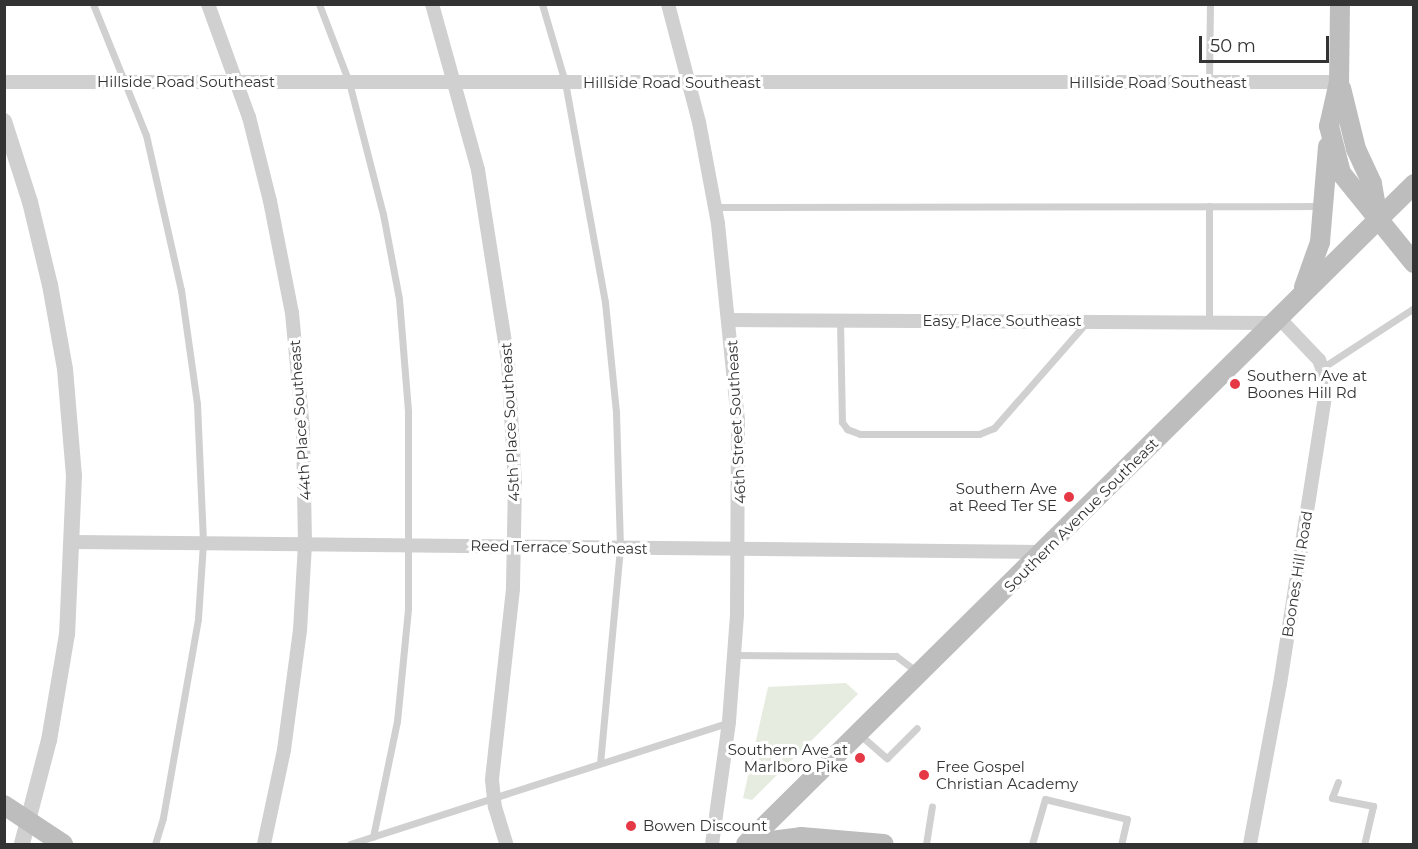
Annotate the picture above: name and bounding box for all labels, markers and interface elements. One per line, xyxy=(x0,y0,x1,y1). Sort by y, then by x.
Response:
scale bar xyxy=(1202,24,1332,62)
text: 50 m xyxy=(1210,35,1256,57)
street label: Hillside Road Southeast xyxy=(97,73,275,91)
street label: Hillside Road Southeast xyxy=(583,74,761,92)
street label: Hillside Road Southeast xyxy=(1069,74,1247,92)
street label: Easy Place Southeast xyxy=(922,312,1082,330)
street label: 44th Place Southeast xyxy=(285,339,315,501)
street label: 46th Street Southeast xyxy=(723,339,749,505)
street label: 45th Place Southeast xyxy=(497,342,523,502)
place label: Southern Ave at Boones Hill Rd xyxy=(1247,366,1367,401)
marker: Southern Ave at Boones Hill Rd xyxy=(1228,377,1242,391)
street label: Southern Avenue Southeast xyxy=(1000,434,1162,596)
place label: Southern Ave at Reed Ter SE xyxy=(949,479,1057,514)
marker: Southern Ave at Reed Ter SE xyxy=(1062,490,1076,504)
street label: Boones Hill Road xyxy=(1278,509,1316,639)
street label: Reed Terrace Southeast xyxy=(470,536,648,558)
place label: Southern Ave at Marlboro Pike xyxy=(728,740,848,775)
marker: Southern Ave at Marlboro Pike xyxy=(853,751,867,765)
place label: Free Gospel Christian Academy xyxy=(936,757,1078,792)
marker: Free Gospel Christian Academy xyxy=(917,768,931,782)
place label: Bowen Discount xyxy=(643,817,767,835)
marker: Bowen Discount xyxy=(624,819,638,833)

